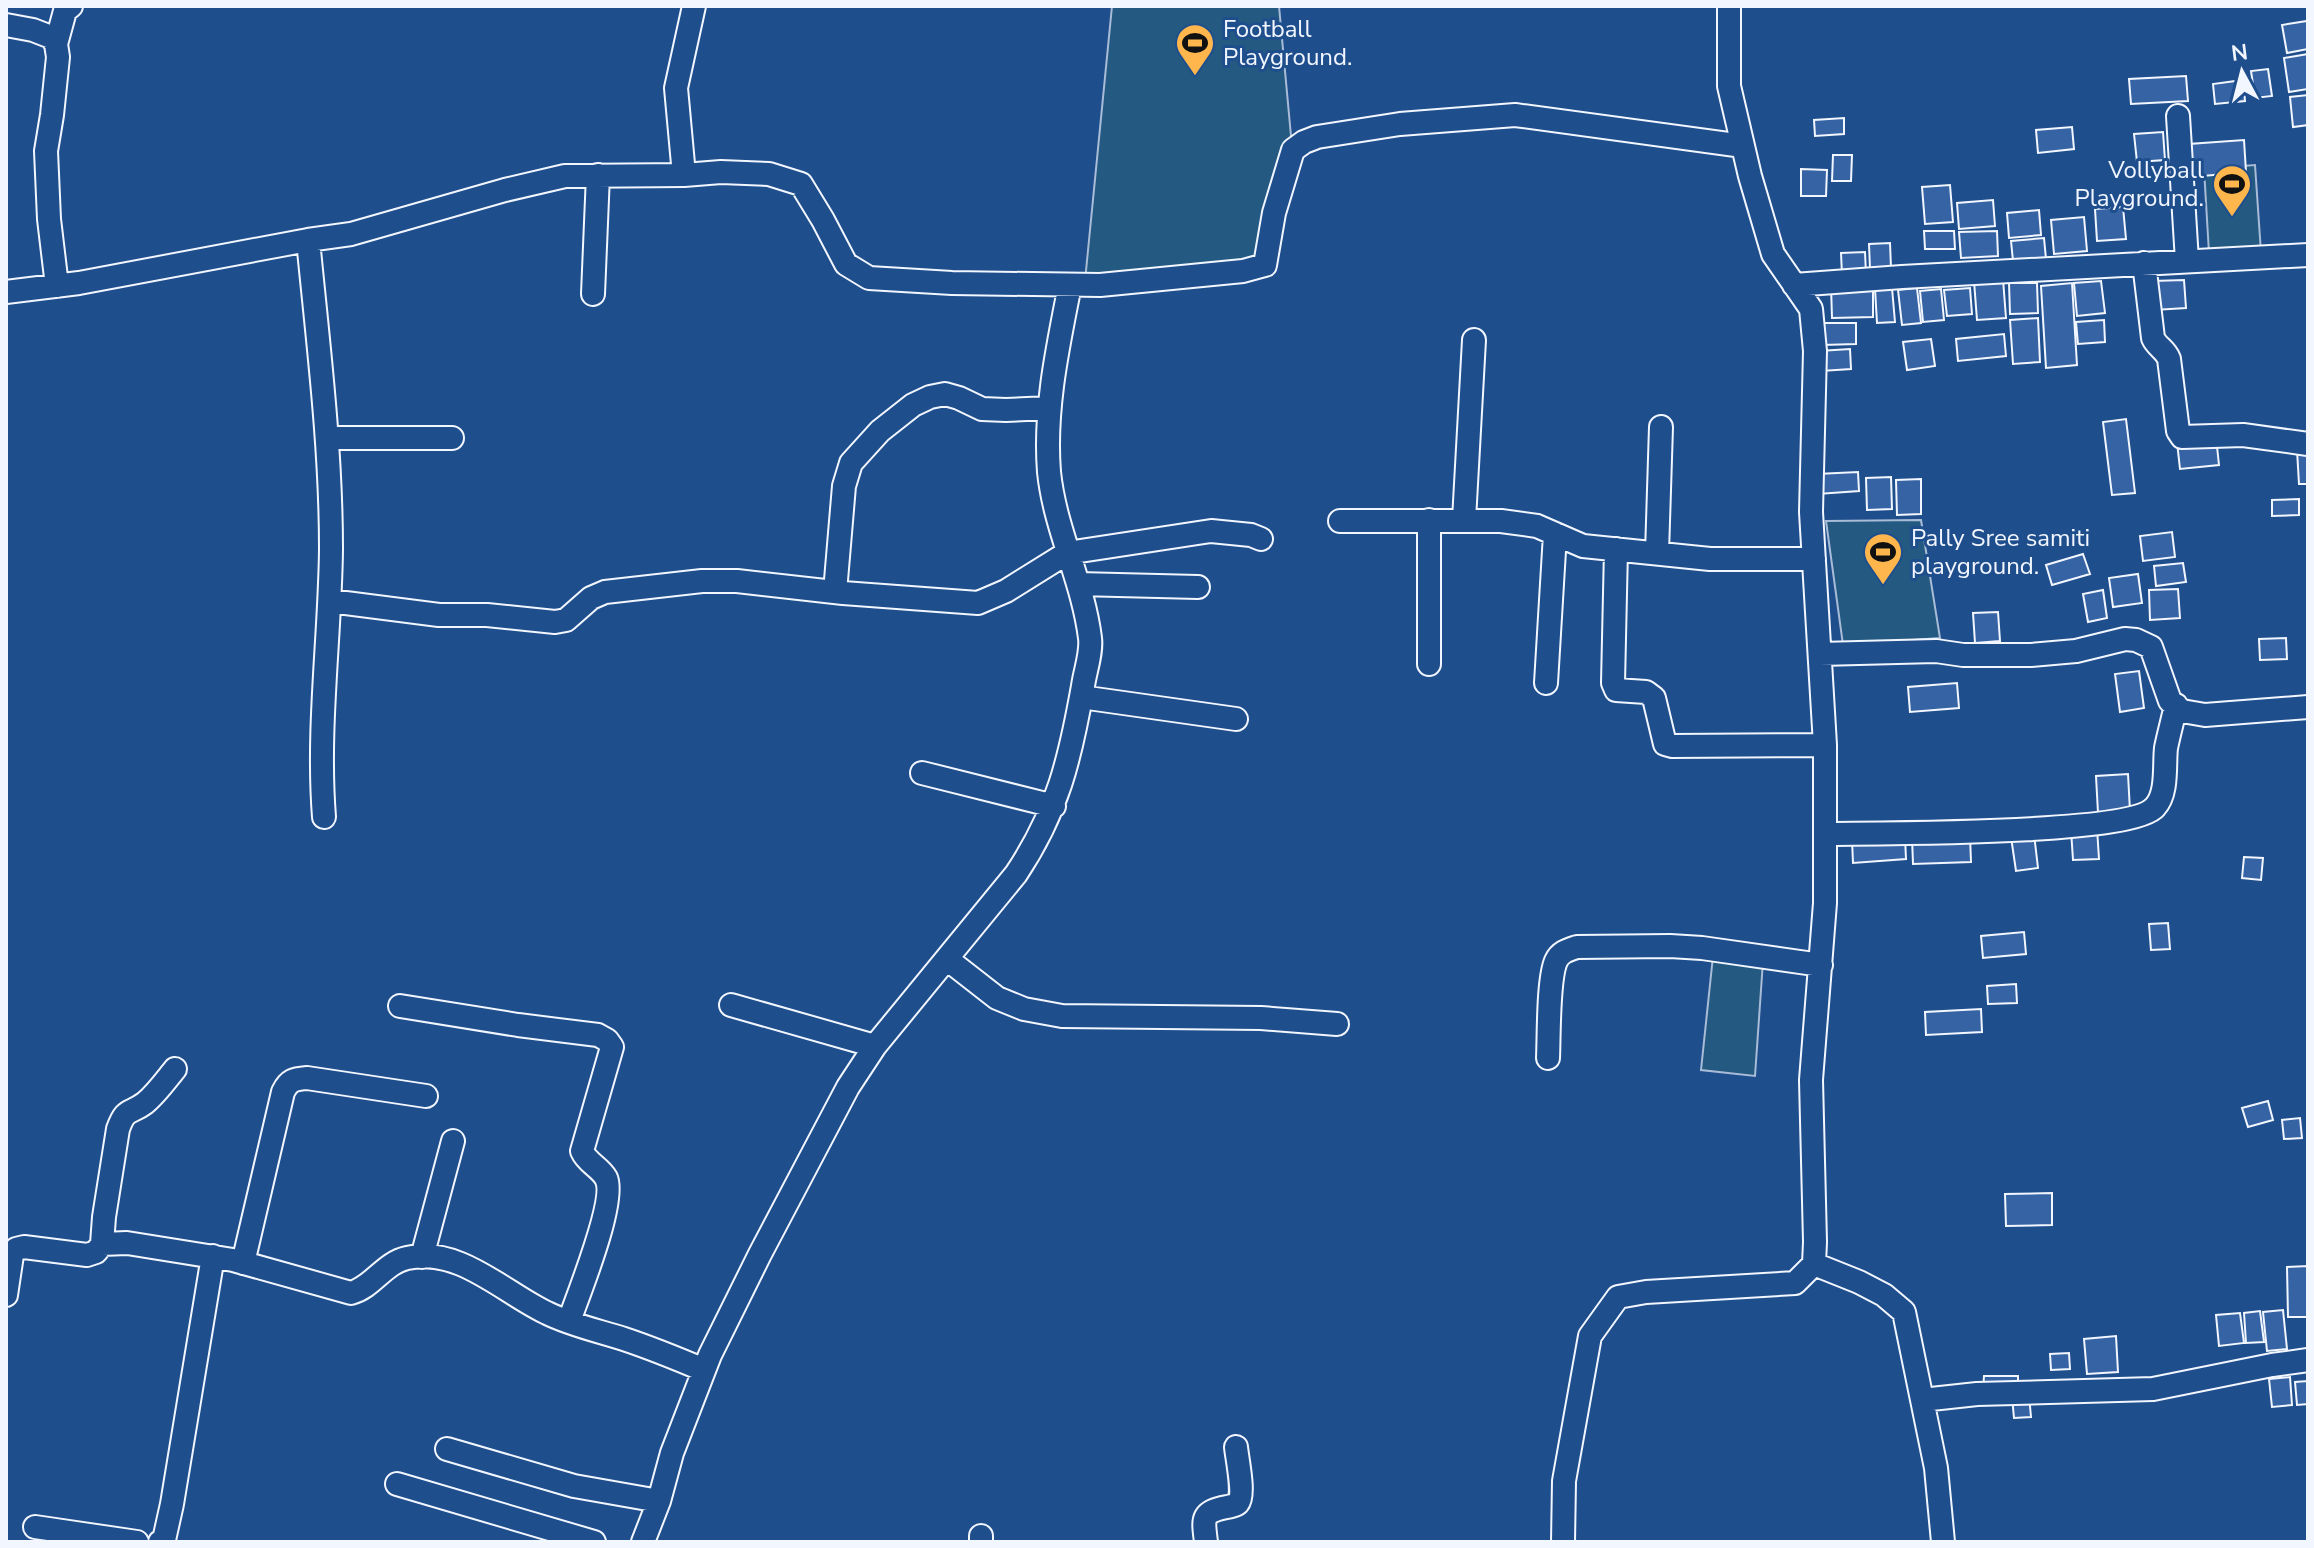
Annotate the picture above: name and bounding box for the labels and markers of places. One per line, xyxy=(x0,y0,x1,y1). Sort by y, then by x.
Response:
place label: Football Playground. xyxy=(1223,13,1352,73)
sports icon: Football Playground. xyxy=(1174,22,1216,77)
place label: Vollyball Playground. xyxy=(2075,154,2204,214)
sports icon: Vollyball Playground. xyxy=(2211,163,2253,218)
place label: Pally Sree samiti playground. xyxy=(1911,522,2090,582)
sports icon: Pally Sree samiti playground. xyxy=(1862,531,1904,586)

